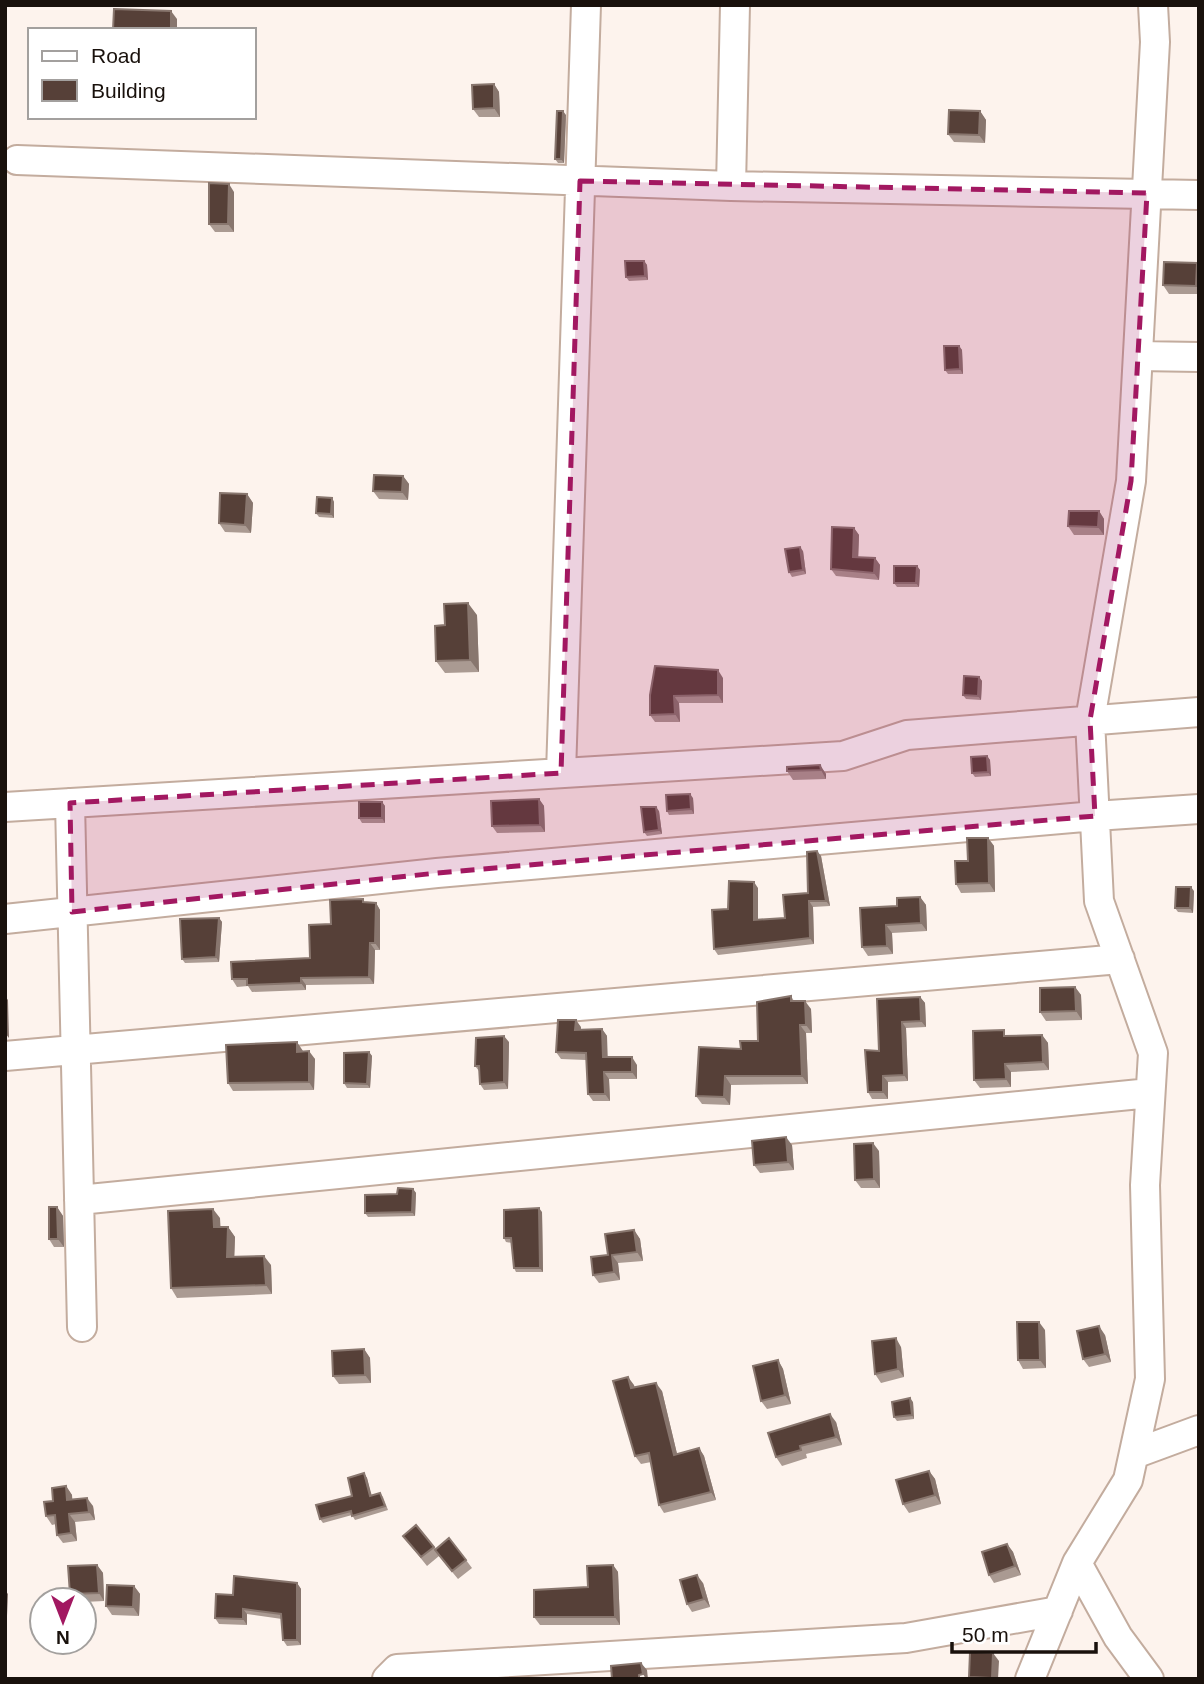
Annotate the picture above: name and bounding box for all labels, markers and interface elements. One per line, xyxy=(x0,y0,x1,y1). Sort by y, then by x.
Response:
legend xyxy=(28,28,256,119)
text: Road xyxy=(91,44,141,67)
text: Building xyxy=(91,79,166,102)
north arrow xyxy=(28,1586,98,1656)
scale bar xyxy=(952,1610,1096,1654)
text: 50 m xyxy=(962,1623,1009,1646)
text: N xyxy=(56,1627,70,1648)

